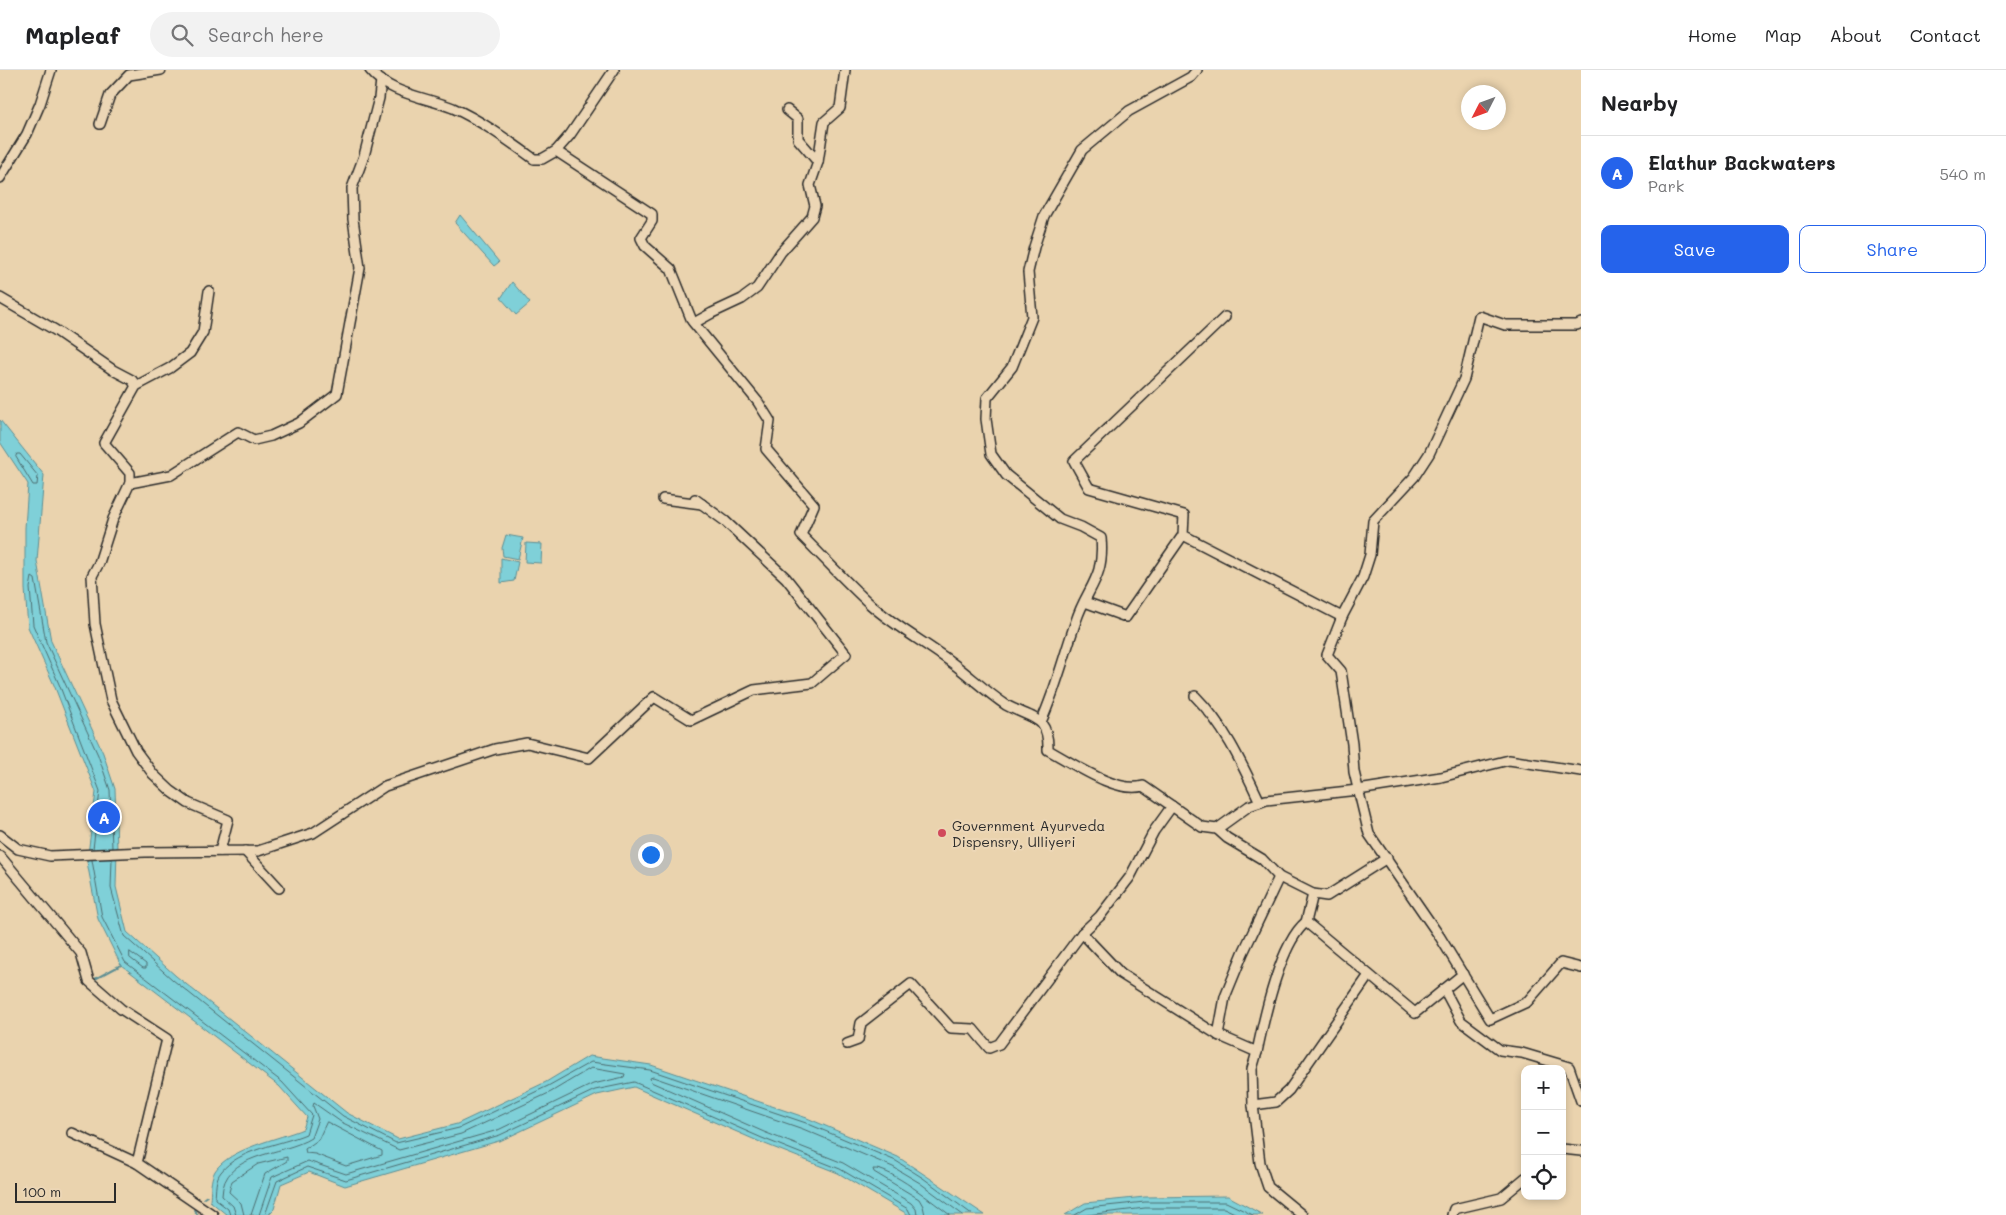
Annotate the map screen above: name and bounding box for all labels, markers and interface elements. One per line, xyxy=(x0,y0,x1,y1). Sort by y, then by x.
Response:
search box xyxy=(150,12,500,57)
text: Mapleaf xyxy=(25,19,120,50)
icon: search xyxy=(168,21,196,49)
text: Search here xyxy=(208,22,324,47)
text: Home xyxy=(1688,23,1737,47)
text: Map xyxy=(1765,23,1801,47)
text: About xyxy=(1829,23,1882,47)
text: Contact xyxy=(1910,23,1981,47)
north arrow xyxy=(1461,85,1506,130)
text: Nearby xyxy=(1601,89,1678,116)
text: Elathur Backwaters xyxy=(1648,150,1836,175)
text: A xyxy=(1611,163,1623,184)
text: 540 m xyxy=(1940,163,1986,184)
text: Park xyxy=(1648,175,1684,196)
button: Save xyxy=(1601,225,1789,273)
button: Share xyxy=(1799,225,1986,273)
pin: A xyxy=(88,798,120,836)
place label: Government Ayurveda Dispensry, Ulliyeri xyxy=(952,816,1105,851)
marker: Government Ayurveda Dispensry, Ulliyeri xyxy=(936,827,948,839)
your location xyxy=(638,842,664,868)
map controls xyxy=(1521,1065,1566,1200)
button: + xyxy=(1521,1065,1566,1110)
button: − xyxy=(1521,1110,1566,1155)
button: locate xyxy=(1521,1155,1566,1200)
scale bar xyxy=(15,1180,116,1203)
text: 100 m xyxy=(22,1182,61,1201)

